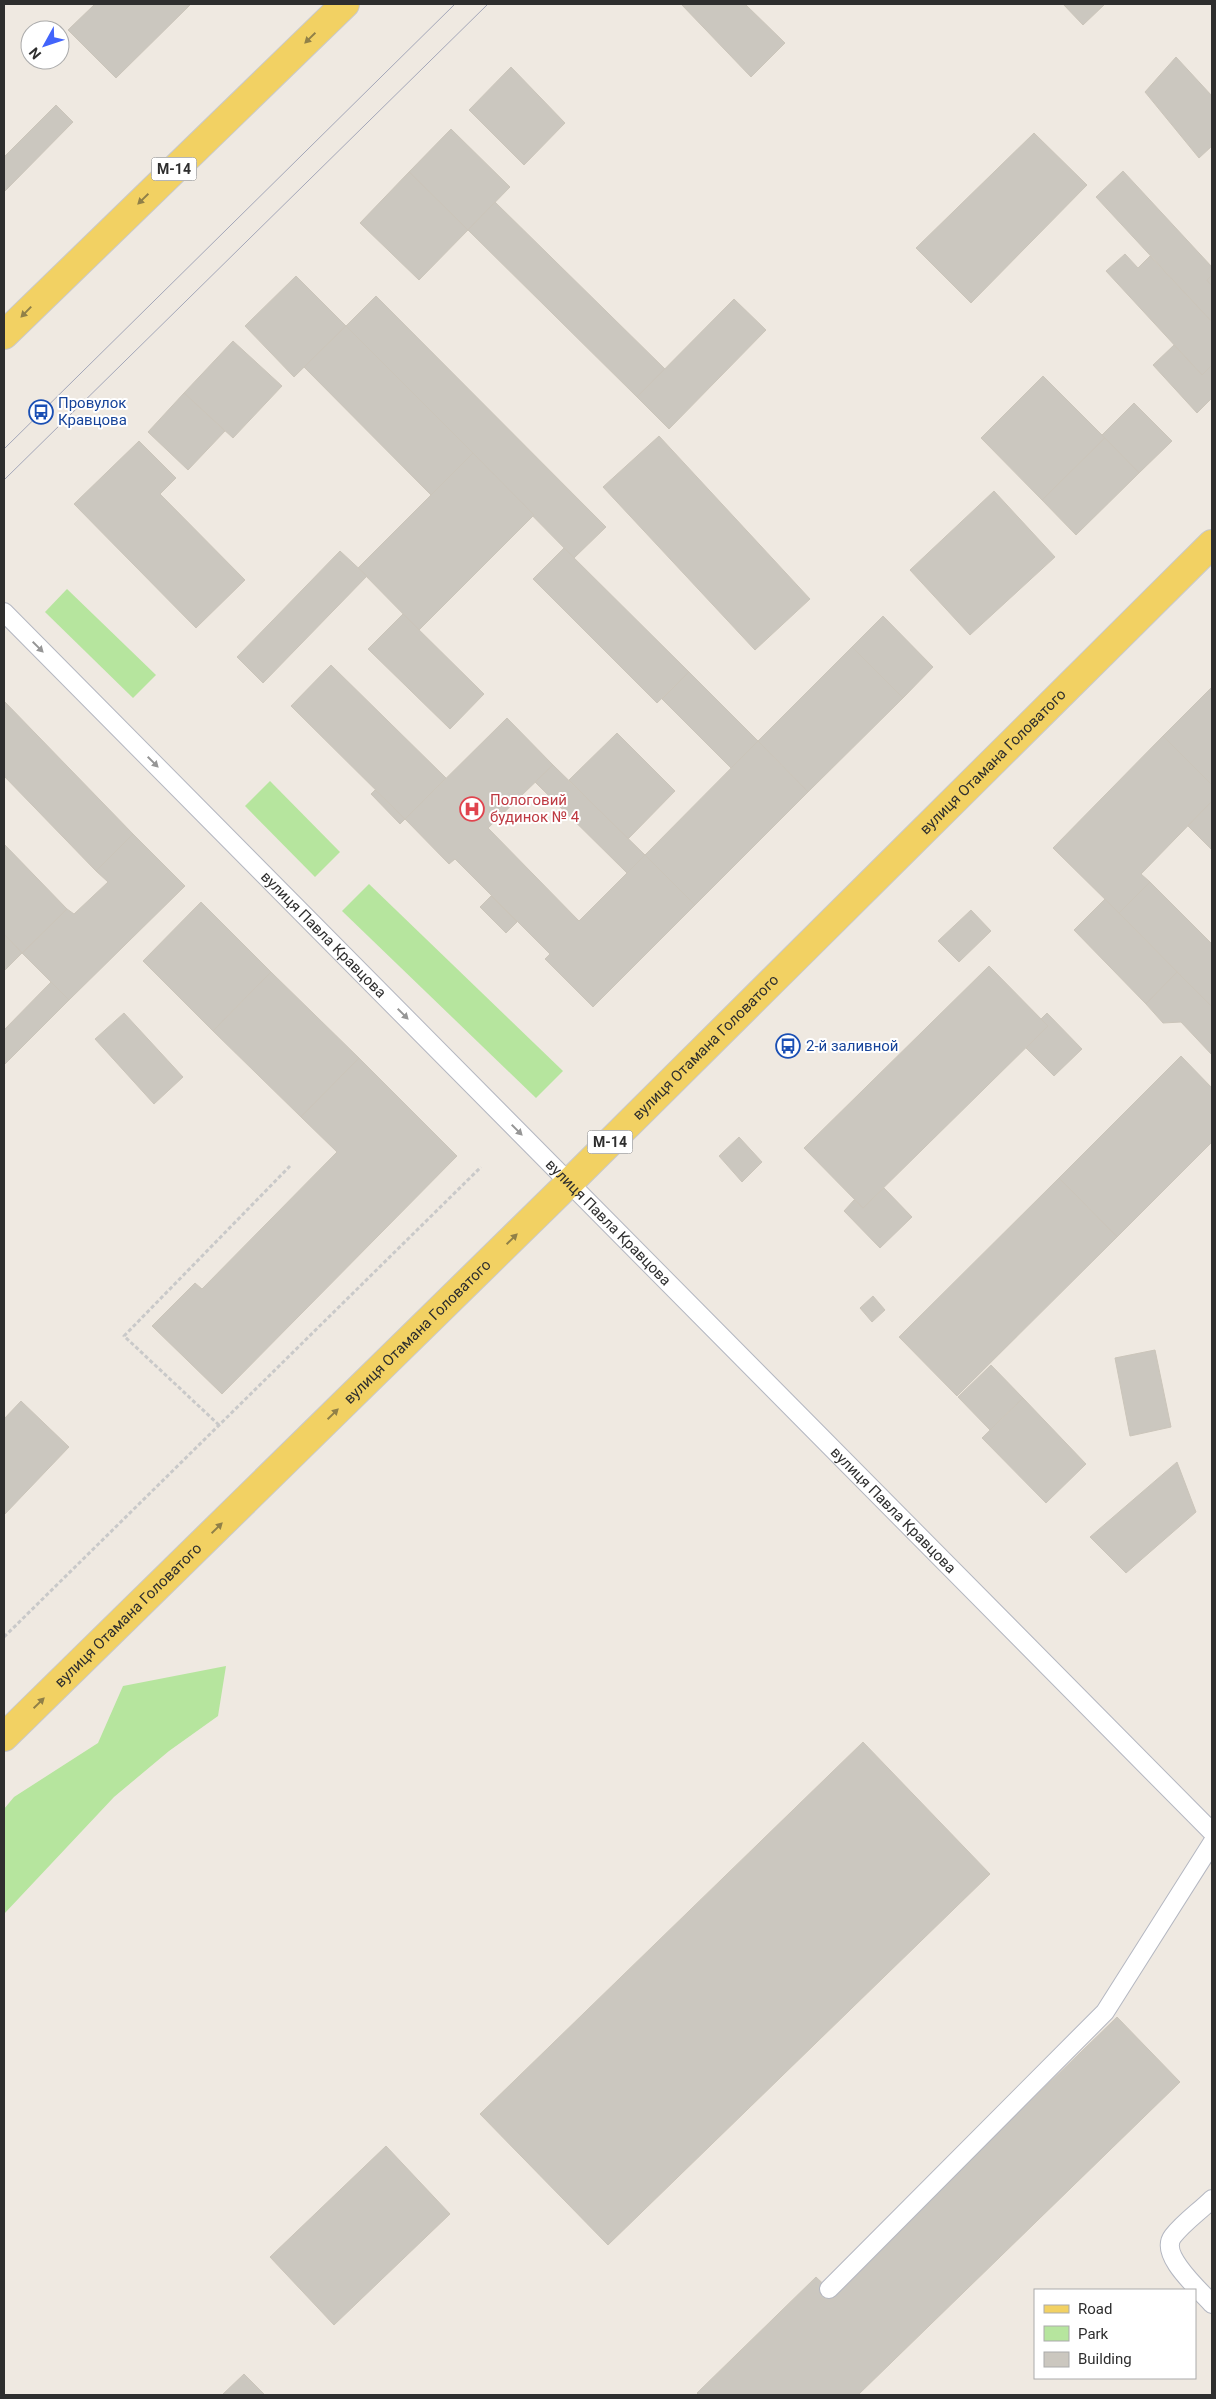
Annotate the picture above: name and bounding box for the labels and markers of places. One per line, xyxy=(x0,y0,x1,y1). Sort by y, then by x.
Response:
place label: Провулок Кравцова xyxy=(58,394,127,429)
bus stop icon: Провулок Кравцова xyxy=(28,399,54,425)
place label: Пологовий будинок № 4 xyxy=(490,791,580,826)
hospital icon: Пологовий будинок № 4 xyxy=(459,796,485,822)
bus stop icon: 2-й заливной xyxy=(775,1033,801,1059)
place label: 2-й заливной xyxy=(806,1037,899,1055)

